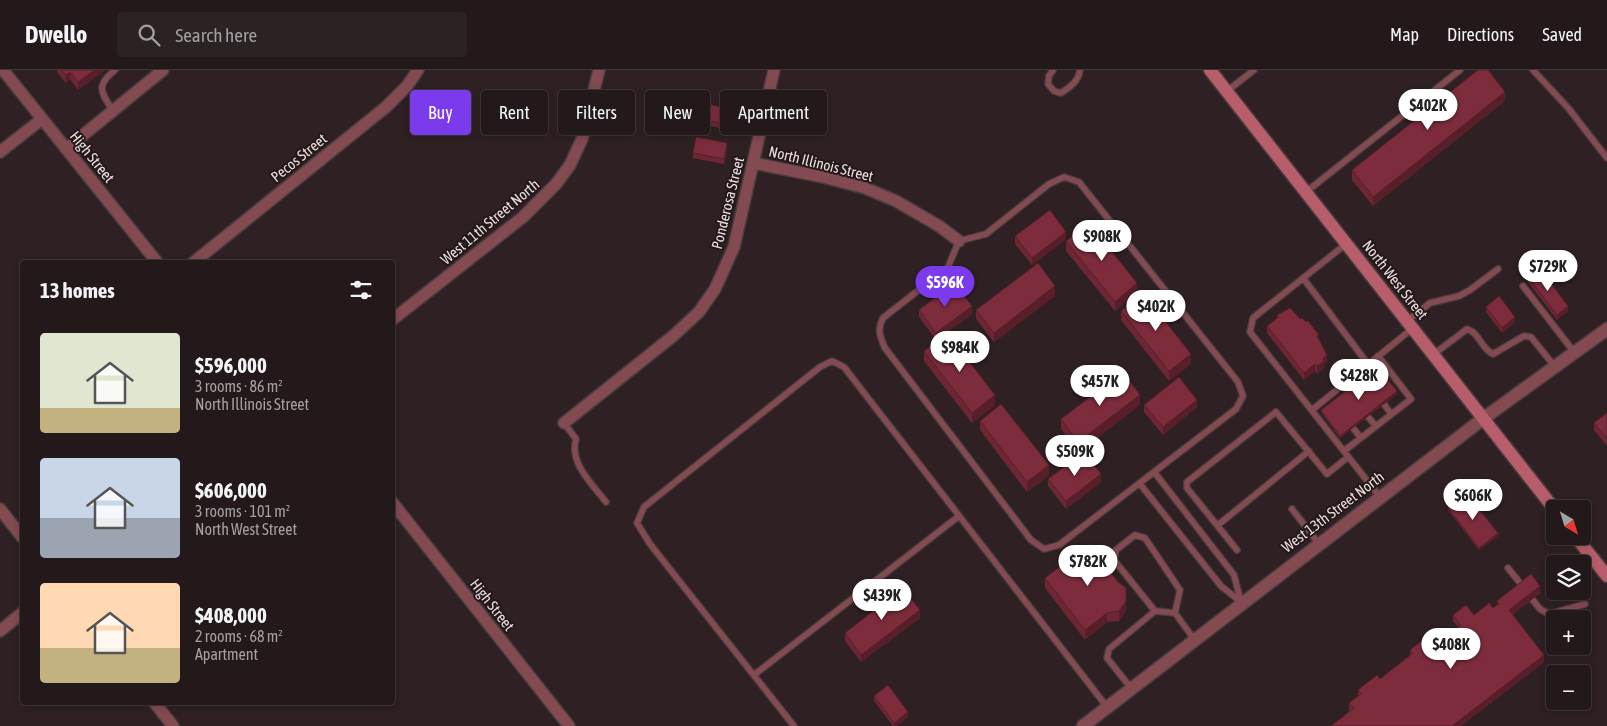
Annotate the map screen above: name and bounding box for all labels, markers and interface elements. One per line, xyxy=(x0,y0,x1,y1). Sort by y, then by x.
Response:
search box xyxy=(117,12,467,57)
text: Dwello xyxy=(25,21,87,48)
icon: search xyxy=(135,21,163,49)
text: Search here xyxy=(175,24,257,46)
text: Map xyxy=(1390,24,1419,45)
text: Directions xyxy=(1447,24,1514,45)
text: Saved xyxy=(1542,24,1582,45)
pin: $402K xyxy=(1393,88,1463,131)
chip: Buy xyxy=(410,90,471,135)
chip: Rent xyxy=(481,90,548,135)
chip: Filters xyxy=(558,90,635,135)
chip: New xyxy=(645,90,710,135)
chip: Apartment xyxy=(720,90,827,135)
text: $402K xyxy=(1409,96,1447,114)
street label: High Street xyxy=(67,128,118,186)
street label: Pecos Street xyxy=(267,130,330,185)
street label: North Illinois Street xyxy=(767,142,875,185)
street label: Ponderosa Street xyxy=(708,155,747,251)
street label: West 11th Street North xyxy=(437,175,542,268)
pin: $908K xyxy=(1067,220,1137,262)
text: $908K xyxy=(1083,227,1121,245)
street label: North West Street xyxy=(1359,237,1432,323)
pin: $729K xyxy=(1513,250,1583,292)
text: $729K xyxy=(1529,257,1567,275)
pin: $596K xyxy=(910,266,980,308)
text: $596K xyxy=(926,273,964,291)
icon: filters xyxy=(347,276,375,304)
text: 13 homes xyxy=(40,278,115,302)
pin: $402K xyxy=(1121,290,1191,332)
text: $402K xyxy=(1137,297,1175,315)
pin: $984K xyxy=(925,330,995,373)
text: $984K xyxy=(941,338,979,356)
icon: home xyxy=(80,353,140,413)
text: $596,000 xyxy=(195,353,267,377)
pin: $428K xyxy=(1324,358,1394,401)
pin: $457K xyxy=(1065,364,1135,407)
text: $428K xyxy=(1340,366,1378,384)
text: $457K xyxy=(1081,372,1119,390)
text: 3 rooms · 86 m² xyxy=(195,377,283,395)
text: North Illinois Street xyxy=(195,395,309,413)
pin: $509K xyxy=(1040,434,1110,477)
text: $509K xyxy=(1056,442,1094,460)
street label: West 13th Street North xyxy=(1278,468,1387,556)
icon: home xyxy=(80,478,140,538)
text: $606,000 xyxy=(195,478,267,502)
pin: $606K xyxy=(1438,478,1508,521)
text: $606K xyxy=(1454,486,1492,504)
north arrow xyxy=(1546,500,1591,545)
map controls xyxy=(1546,500,1591,710)
text: 3 rooms · 101 m² xyxy=(195,502,290,520)
text: North West Street xyxy=(195,520,297,538)
pin: $782K xyxy=(1053,544,1123,587)
text: $782K xyxy=(1069,552,1107,570)
button: layers xyxy=(1546,555,1591,600)
street label: High Street xyxy=(467,575,518,634)
pin: $439K xyxy=(847,578,917,621)
text: $439K xyxy=(863,586,901,604)
icon: home xyxy=(80,603,140,663)
text: $408,000 xyxy=(195,603,267,627)
button: + xyxy=(1546,610,1591,655)
text: 2 rooms · 68 m² xyxy=(195,627,283,645)
pin: $408K xyxy=(1416,628,1486,670)
text: $408K xyxy=(1432,635,1470,653)
text: Apartment xyxy=(195,645,258,663)
button: − xyxy=(1546,665,1591,710)

